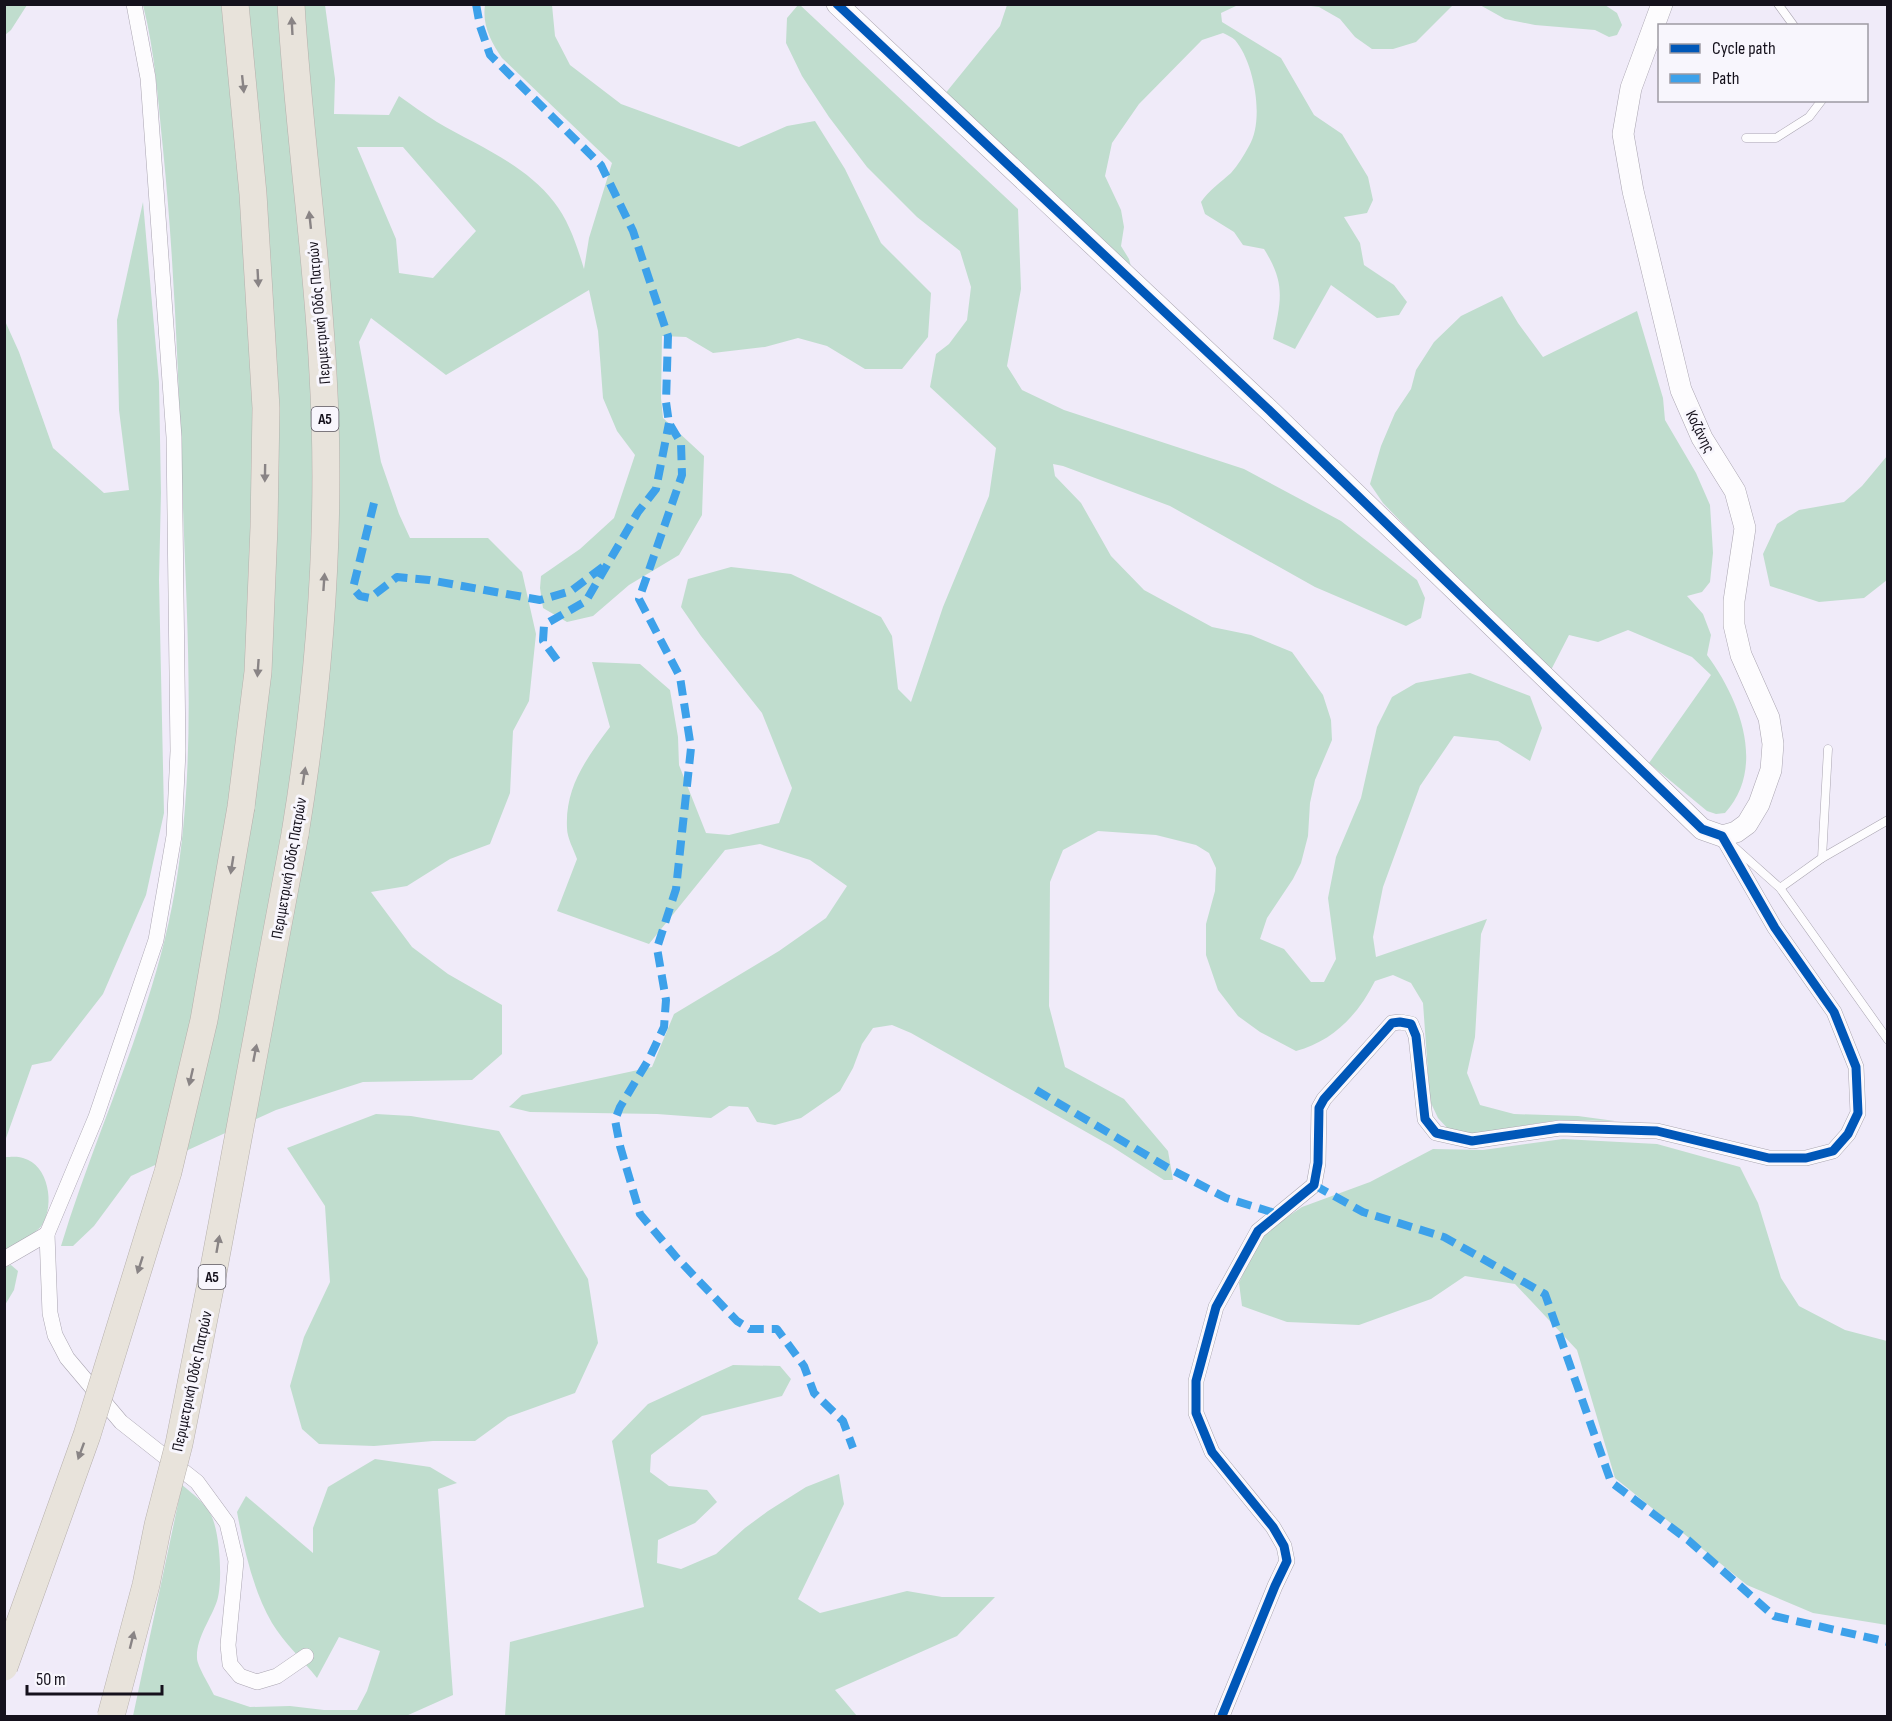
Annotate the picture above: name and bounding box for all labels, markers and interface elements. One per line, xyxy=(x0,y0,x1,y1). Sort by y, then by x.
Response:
one-way arrow xyxy=(287,16,297,35)
legend xyxy=(1658,24,1868,102)
text: Cycle path xyxy=(1712,38,1776,59)
text: Path xyxy=(1712,68,1740,89)
one-way arrow xyxy=(238,74,248,93)
one-way arrow xyxy=(305,210,315,229)
street label: Περιμετρική Οδός Πατρών xyxy=(304,241,335,385)
one-way arrow xyxy=(253,268,262,287)
road number: Α5 xyxy=(312,407,338,431)
street label: Κοζάνης xyxy=(1681,407,1718,456)
one-way arrow xyxy=(260,463,269,482)
one-way arrow xyxy=(319,572,328,591)
one-way arrow xyxy=(253,658,263,677)
one-way arrow xyxy=(300,766,309,785)
street label: Περιμετρική Οδός Πατρών xyxy=(268,796,311,940)
one-way arrow xyxy=(227,855,236,874)
one-way arrow xyxy=(251,1043,260,1062)
one-way arrow xyxy=(186,1067,195,1086)
one-way arrow xyxy=(214,1235,223,1254)
one-way arrow xyxy=(135,1256,144,1274)
road number: Α5 xyxy=(198,1265,226,1289)
street label: Περιμετρική Οδός Πατρών xyxy=(168,1309,217,1453)
one-way arrow xyxy=(76,1442,85,1460)
one-way arrow xyxy=(127,1631,137,1649)
scale bar xyxy=(27,1658,162,1696)
text: 50 m xyxy=(36,1669,66,1690)

